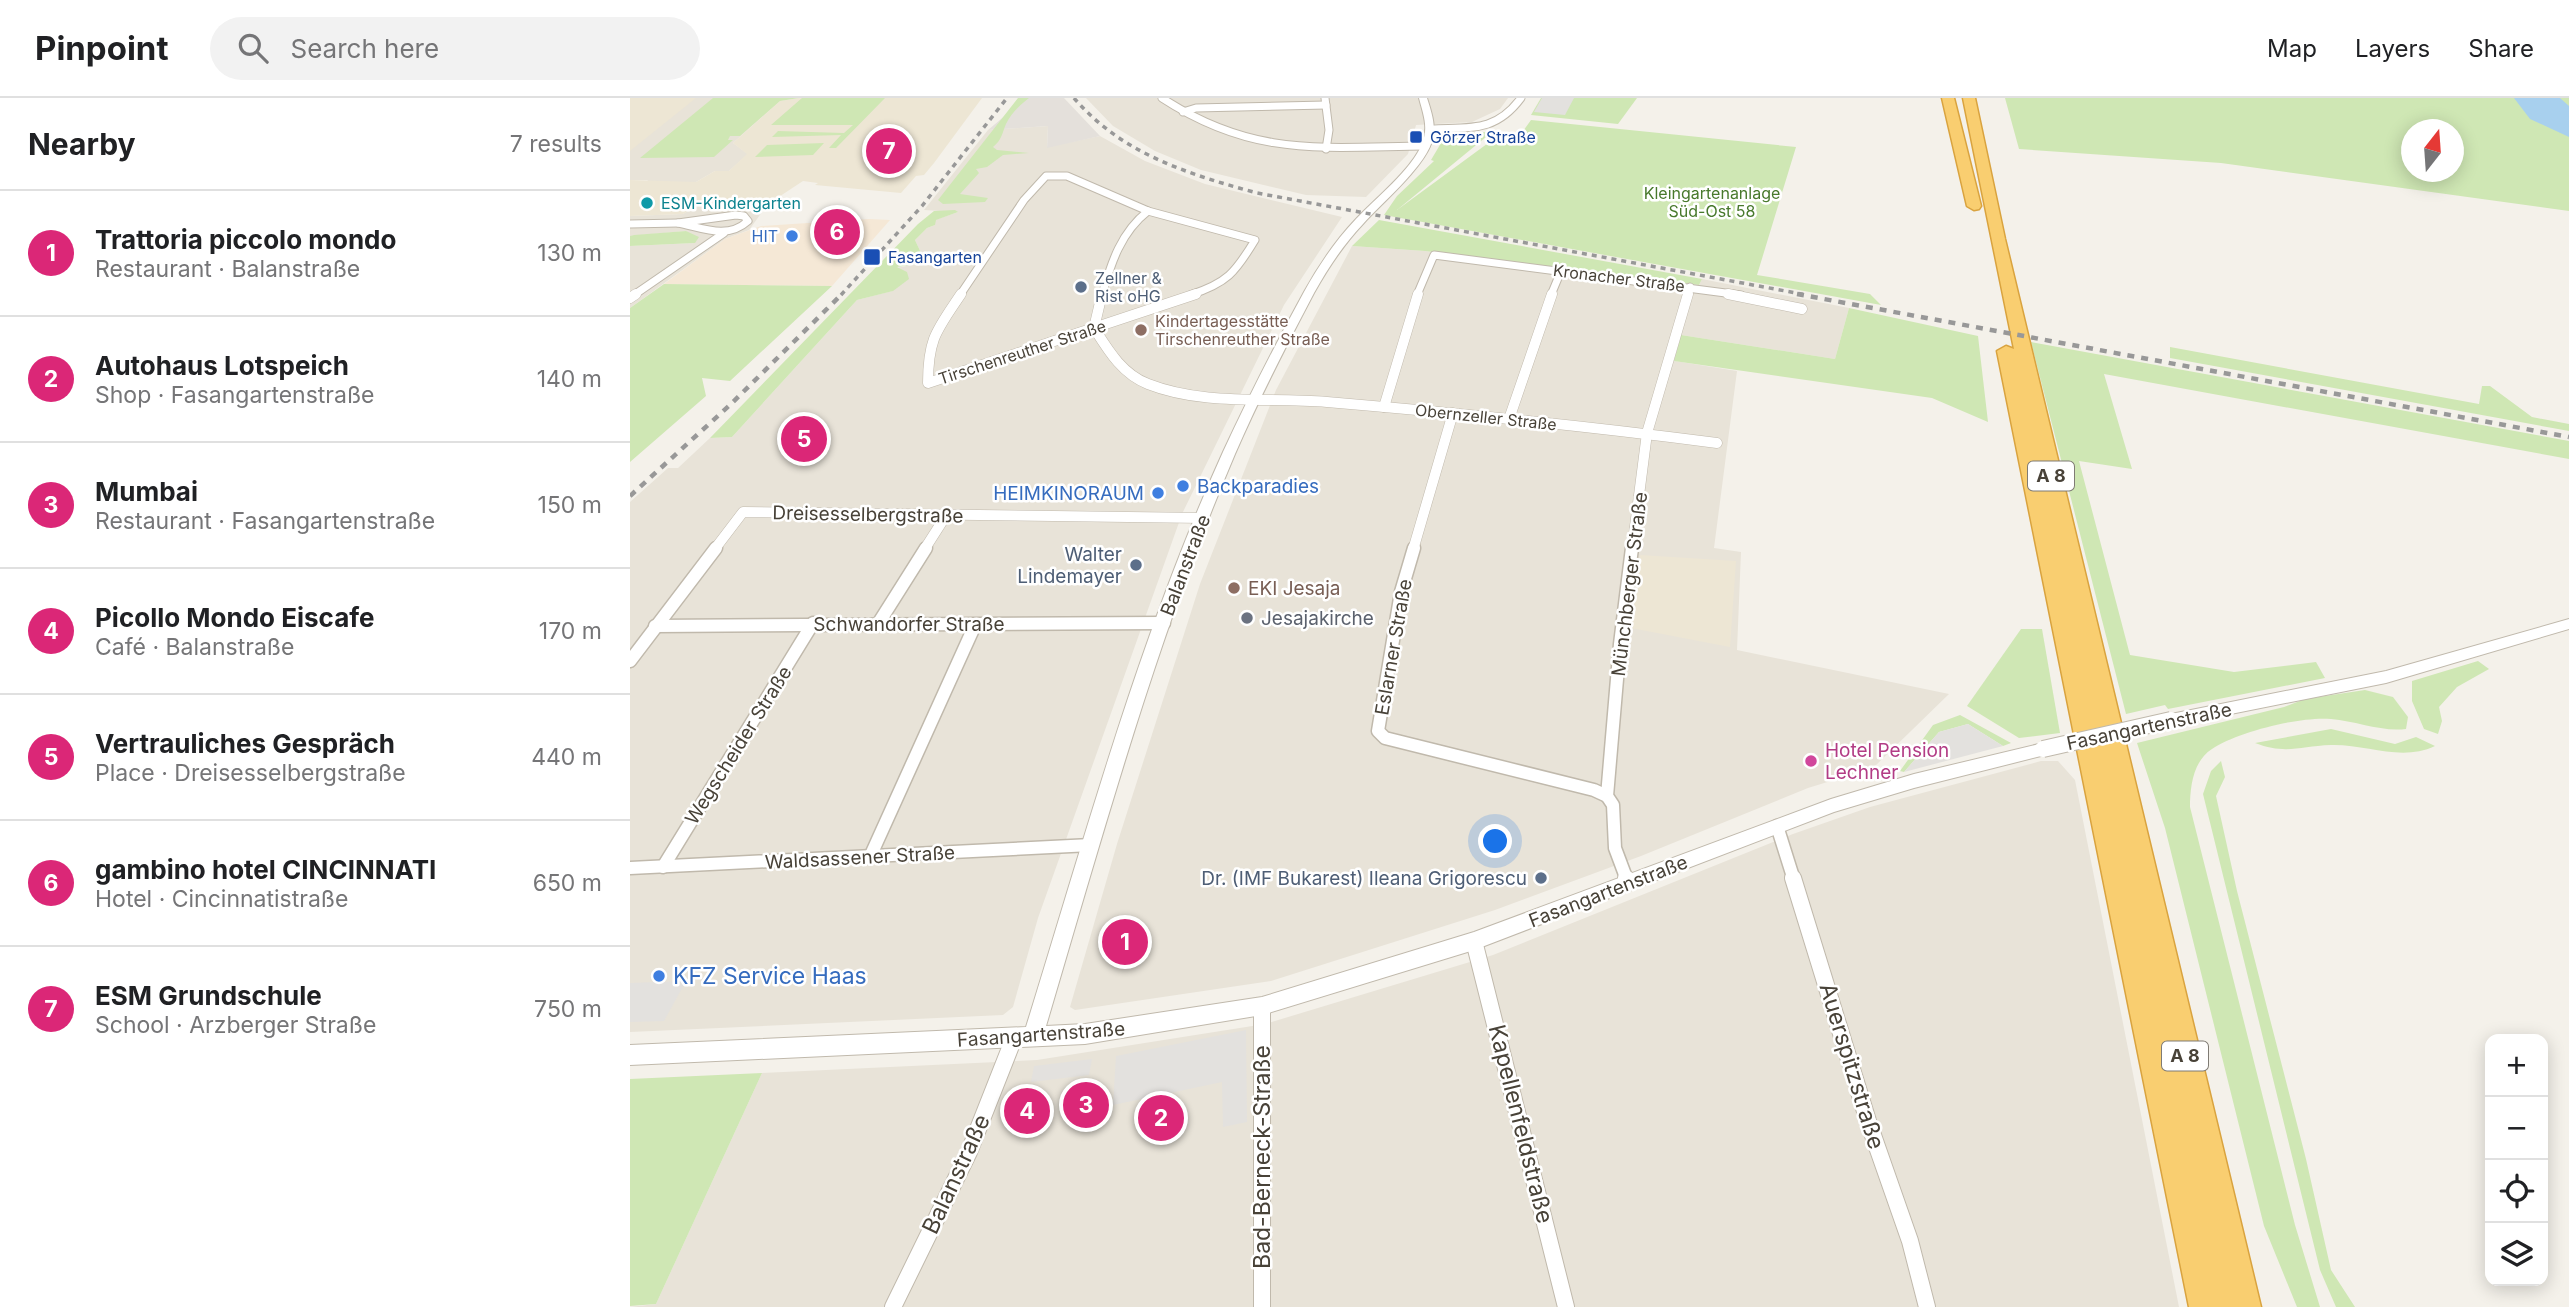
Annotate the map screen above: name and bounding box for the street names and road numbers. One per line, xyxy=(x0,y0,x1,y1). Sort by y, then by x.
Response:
street label: Kronacher Straße xyxy=(1552,260,1686,296)
street label: Tirschenreuther Straße xyxy=(936,315,1108,389)
street label: Obernzeller Straße xyxy=(1414,400,1558,434)
road number: A 8 xyxy=(2028,462,2074,490)
street label: Münchberger Straße xyxy=(1607,491,1652,678)
street label: Dreisesselbergstraße xyxy=(772,501,964,528)
street label: Balanstraße xyxy=(1156,511,1215,619)
street label: Eslarner Straße xyxy=(1370,577,1417,717)
street label: Schwandorfer Straße xyxy=(813,613,1005,636)
street label: Wegscheider Straße xyxy=(680,662,797,829)
street label: Fasangartenstraße xyxy=(2064,698,2234,755)
street label: Waldsassener Straße xyxy=(764,841,956,874)
street label: Fasangartenstraße xyxy=(1525,851,1691,932)
street label: Auerspitzstraße xyxy=(1813,979,1891,1153)
street label: Fasangartenstraße xyxy=(956,1017,1126,1052)
street label: Kapellenfeldstraße xyxy=(1483,1022,1559,1226)
road number: A 8 xyxy=(2162,1042,2208,1071)
street label: Bad-Berneck-Straße xyxy=(1248,1045,1276,1269)
street label: Balanstraße xyxy=(916,1110,996,1238)

